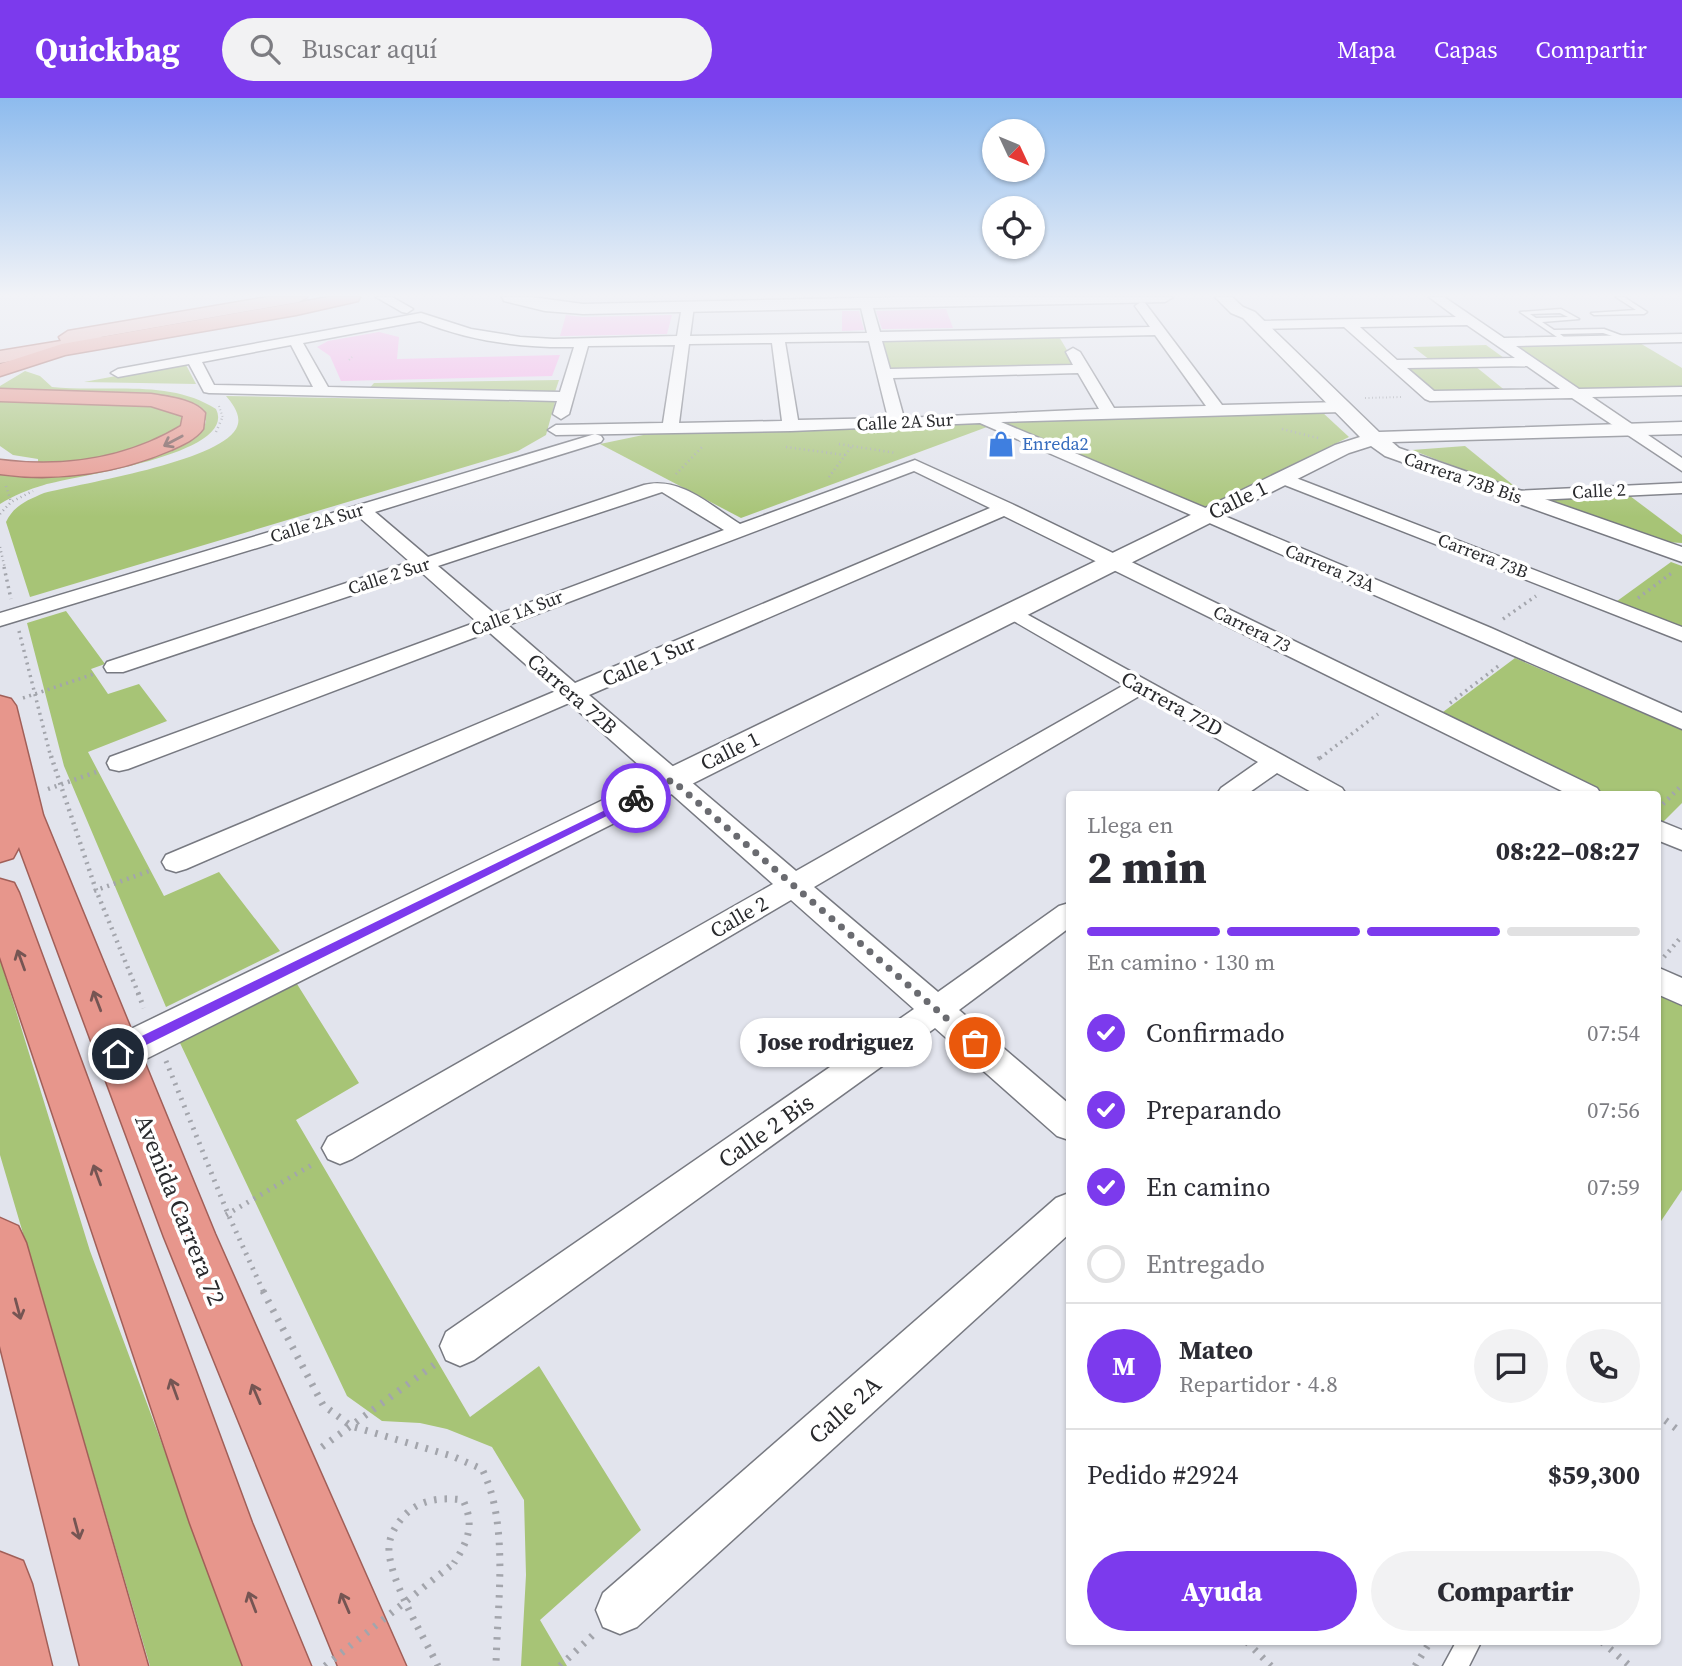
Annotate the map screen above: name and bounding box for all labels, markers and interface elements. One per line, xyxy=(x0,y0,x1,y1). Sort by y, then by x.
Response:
search box xyxy=(222,18,712,81)
text: Quickbag xyxy=(35,27,180,72)
icon: search xyxy=(246,30,284,68)
text: Buscar aquí xyxy=(302,31,437,67)
text: Mapa xyxy=(1337,33,1396,66)
text: Capas xyxy=(1434,33,1498,66)
text: Compartir xyxy=(1536,33,1647,66)
north arrow xyxy=(982,119,1045,182)
map controls xyxy=(982,119,1045,259)
button: locate xyxy=(982,196,1045,259)
street label: Calle 2A Sur xyxy=(856,406,954,437)
shop icon: Enreda2 xyxy=(986,429,1016,459)
place label: Enreda2 xyxy=(1022,431,1089,456)
one-way arrow xyxy=(163,434,183,448)
street label: Carrera 73B Bis xyxy=(1401,446,1526,510)
street label: Calle 1 xyxy=(1203,473,1272,526)
street label: Calle 2 xyxy=(1572,477,1626,504)
street label: Calle 2A Sur xyxy=(267,496,367,549)
street label: Carrera 73B xyxy=(1434,527,1532,584)
street label: Carrera 73A xyxy=(1281,537,1379,598)
street label: Calle 2 Sur xyxy=(345,550,433,601)
street label: Calle 1A Sur xyxy=(467,583,567,642)
street label: Carrera 73 xyxy=(1209,599,1295,658)
street label: Calle 1 Sur xyxy=(598,628,700,693)
street label: Carrera 72B xyxy=(521,646,624,741)
street label: Carrera 72D xyxy=(1116,664,1228,743)
street label: Calle 1 xyxy=(695,724,764,777)
courier xyxy=(601,763,671,833)
icon: bike xyxy=(617,779,655,817)
text: Llega en xyxy=(1087,809,1173,841)
text: 08:22–08:27 xyxy=(1496,833,1640,869)
text: 2 min xyxy=(1087,835,1207,898)
street label: Calle 2 xyxy=(704,888,773,945)
text: En camino · 130 m xyxy=(1087,946,1275,978)
one-way arrow xyxy=(14,950,26,972)
one-way arrow xyxy=(90,991,103,1013)
pin xyxy=(945,1013,1005,1073)
icon: check xyxy=(1087,1014,1125,1052)
text: Confirmado xyxy=(1146,1015,1285,1051)
text: 07:54 xyxy=(1587,1017,1640,1049)
callout: Jose rodriguez xyxy=(740,1018,933,1068)
pin xyxy=(88,1024,148,1084)
icon: bag xyxy=(956,1024,994,1062)
text: Jose rodriguez xyxy=(759,1026,913,1058)
icon: home xyxy=(99,1035,137,1073)
street label: Calle 2 Bis xyxy=(711,1086,820,1176)
icon: check xyxy=(1087,1091,1125,1129)
text: Preparando xyxy=(1146,1092,1282,1128)
text: 07:56 xyxy=(1587,1094,1640,1126)
street label: Avenida Carrera 72 xyxy=(127,1110,234,1310)
one-way arrow xyxy=(90,1164,103,1186)
icon: check xyxy=(1087,1168,1125,1206)
text: En camino xyxy=(1146,1169,1271,1205)
text: 07:59 xyxy=(1587,1171,1640,1203)
text: Entregado xyxy=(1146,1246,1265,1282)
one-way arrow xyxy=(12,1297,25,1320)
button: chat xyxy=(1474,1329,1548,1403)
button: phone xyxy=(1566,1329,1640,1403)
text: Mateo xyxy=(1179,1332,1253,1368)
text: M xyxy=(1112,1348,1136,1384)
street label: Calle 2A xyxy=(801,1368,888,1451)
text: Repartidor · 4.8 xyxy=(1179,1368,1338,1400)
one-way arrow xyxy=(166,1379,179,1400)
one-way arrow xyxy=(248,1384,261,1405)
text: Pedido #2924 xyxy=(1087,1457,1238,1493)
text: $59,300 xyxy=(1548,1457,1640,1493)
one-way arrow xyxy=(71,1517,84,1539)
button: Ayuda xyxy=(1087,1551,1357,1631)
button: Compartir xyxy=(1371,1551,1640,1631)
one-way arrow xyxy=(245,1592,258,1614)
one-way arrow xyxy=(338,1593,351,1615)

